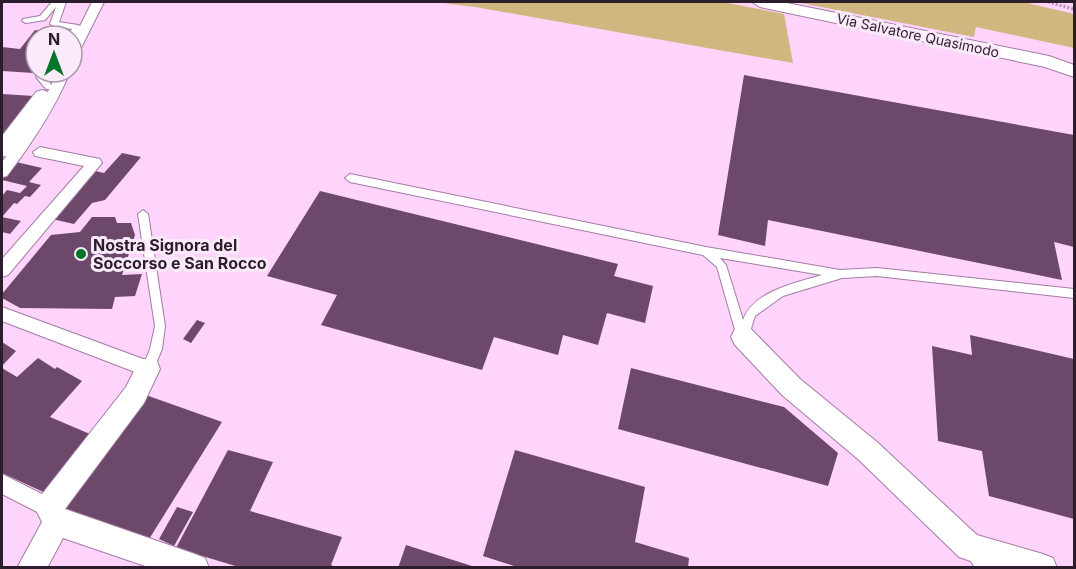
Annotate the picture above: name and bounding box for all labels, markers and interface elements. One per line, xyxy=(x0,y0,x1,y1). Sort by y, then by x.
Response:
street label: Via Salvatore Quasimodo xyxy=(835,9,1001,61)
north arrow xyxy=(24,24,84,84)
text: N xyxy=(48,29,60,49)
place label: Nostra Signora del Soccorso e San Rocco xyxy=(93,235,267,273)
marker: Nostra Signora del Soccorso e San Rocco xyxy=(74,247,88,261)

